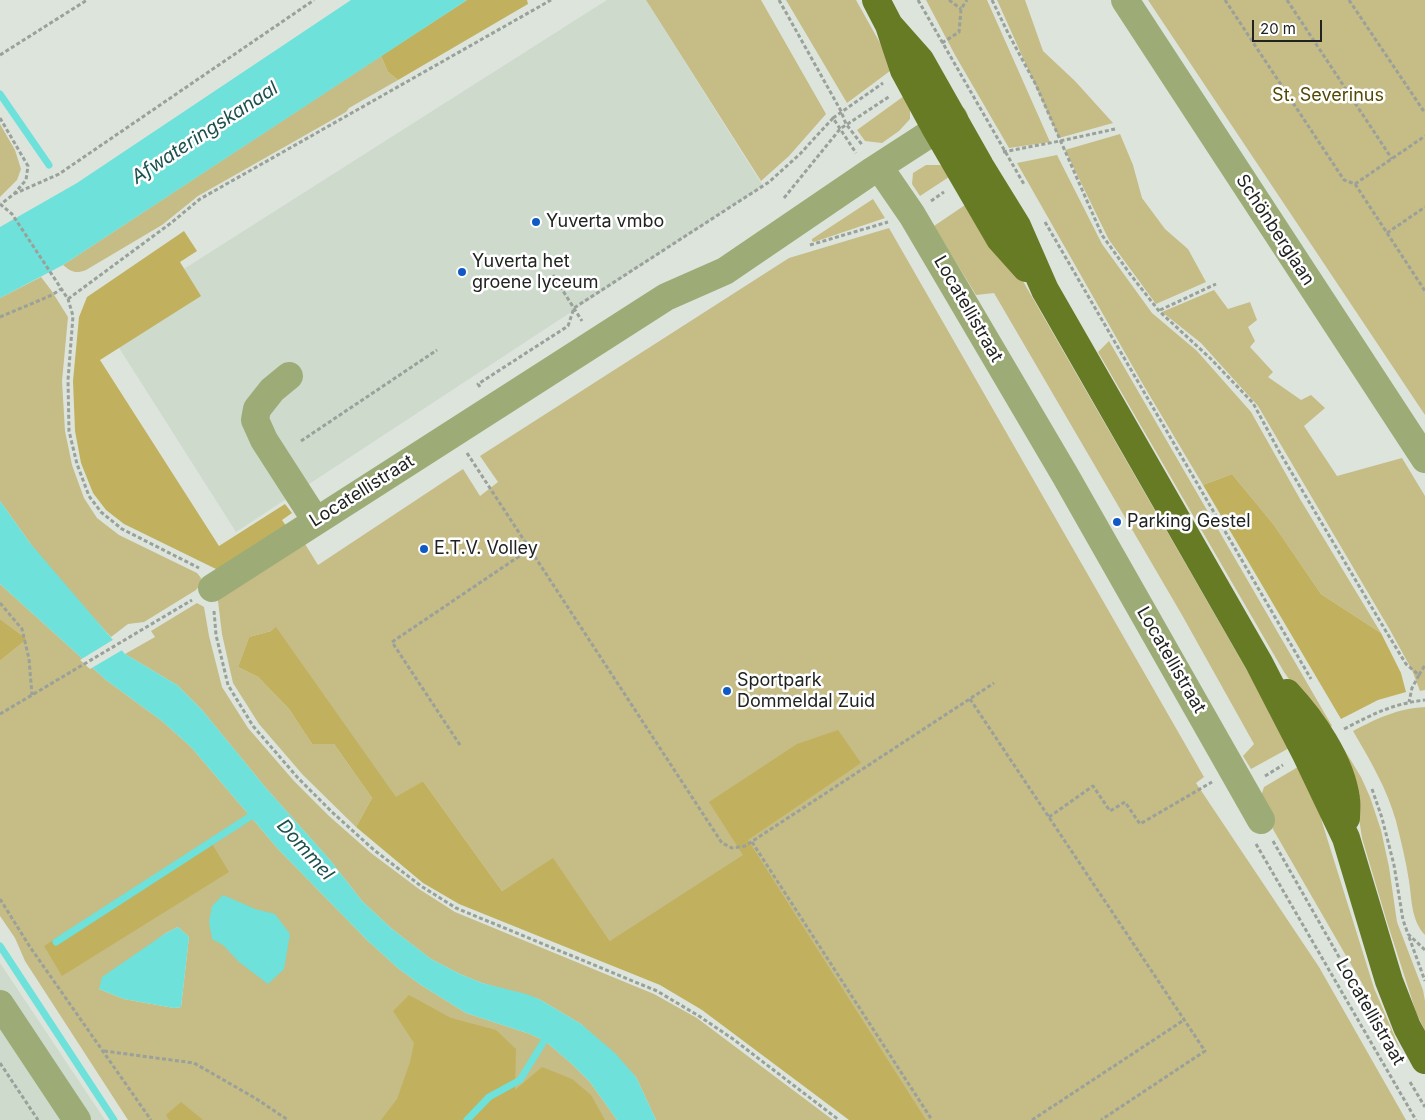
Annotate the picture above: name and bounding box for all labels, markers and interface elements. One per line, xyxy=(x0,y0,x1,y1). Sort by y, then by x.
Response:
scale bar xyxy=(1255,10,1325,42)
text: 20 m xyxy=(1260,19,1296,38)
water label: Afwateringskanaal xyxy=(127,77,283,189)
park label: St. Severinus xyxy=(1272,85,1384,107)
street label: Schönberglaan xyxy=(1231,170,1319,290)
place label: Yuverta vmbo xyxy=(546,211,664,233)
marker: Yuverta vmbo xyxy=(530,216,542,228)
place label: Yuverta het groene lyceum xyxy=(472,251,598,294)
street label: Locatellistraat xyxy=(929,252,1007,366)
marker: Yuverta het groene lyceum xyxy=(456,266,468,278)
street label: Locatellistraat xyxy=(306,450,418,532)
place label: Parking Gestel xyxy=(1127,511,1251,533)
marker: Parking Gestel xyxy=(1111,516,1123,528)
place label: E.T.V. Volley xyxy=(434,538,538,560)
marker: E.T.V. Volley xyxy=(418,543,430,555)
street label: Locatellistraat xyxy=(1132,603,1210,717)
place label: Sportpark Dommeldal Zuid xyxy=(737,670,875,712)
marker: Sportpark Dommeldal Zuid xyxy=(721,685,733,697)
water label: Dommel xyxy=(272,815,338,885)
street label: Locatellistraat xyxy=(1331,955,1409,1069)

